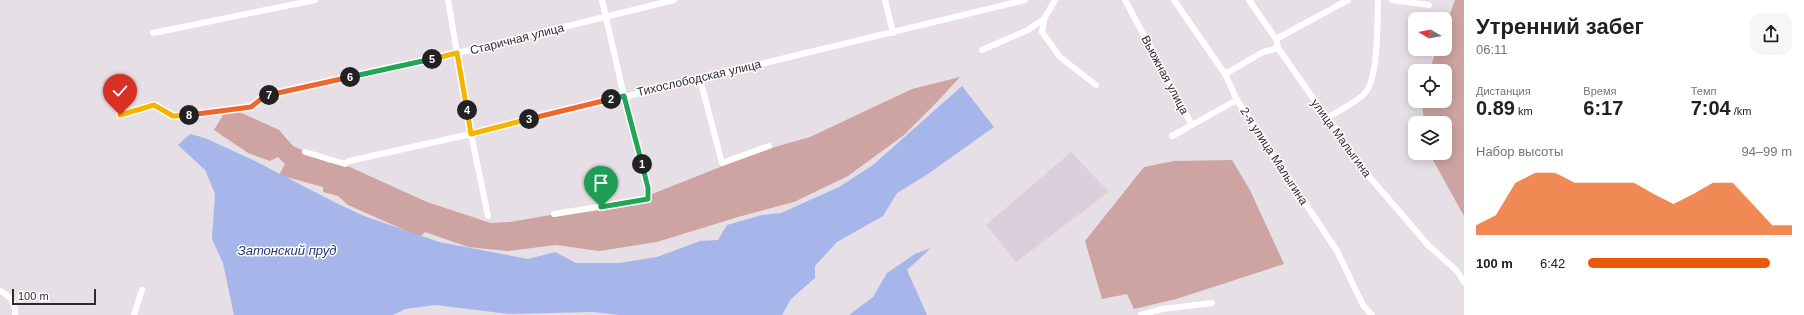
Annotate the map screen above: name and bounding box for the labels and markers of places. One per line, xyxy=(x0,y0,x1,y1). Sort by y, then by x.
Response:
pin: 5 xyxy=(422,49,442,69)
pin: 6 xyxy=(340,67,360,87)
pin xyxy=(103,74,137,115)
pin: 7 xyxy=(259,85,279,105)
pin: 2 xyxy=(601,89,621,109)
pin: 4 xyxy=(457,100,477,120)
pin: 8 xyxy=(179,105,199,125)
pin: 3 xyxy=(519,109,539,129)
pin: 1 xyxy=(632,154,652,174)
pin xyxy=(584,166,618,207)

